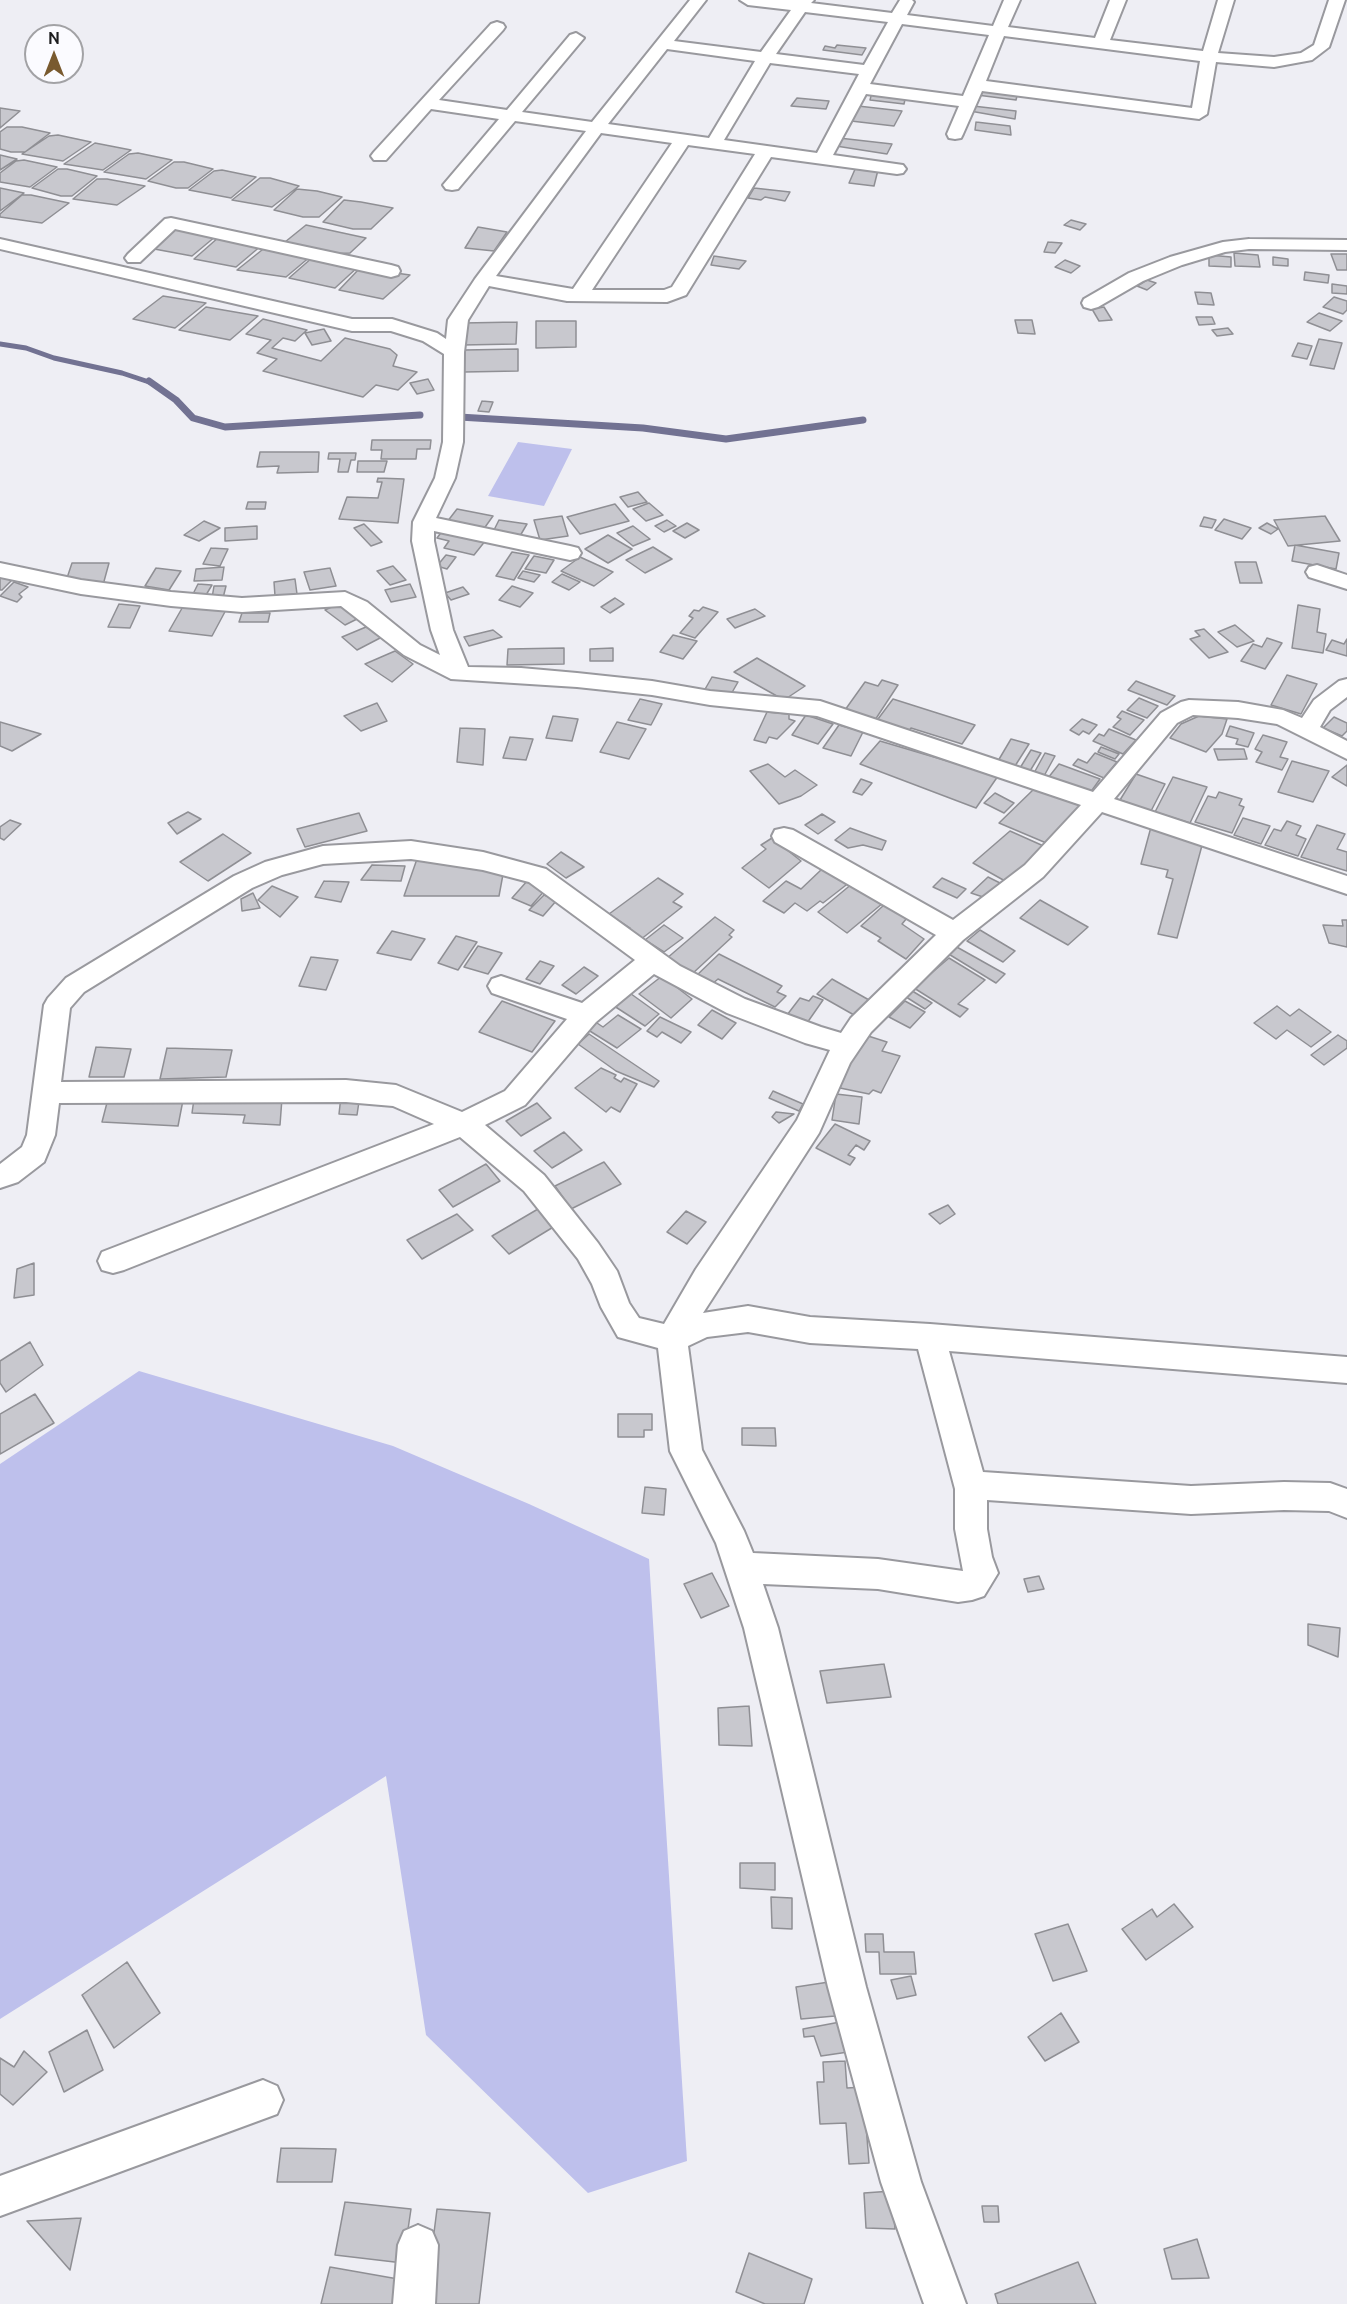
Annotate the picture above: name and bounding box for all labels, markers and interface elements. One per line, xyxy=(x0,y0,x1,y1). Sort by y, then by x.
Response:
north arrow xyxy=(24,24,84,84)
text: N xyxy=(48,29,60,47)

